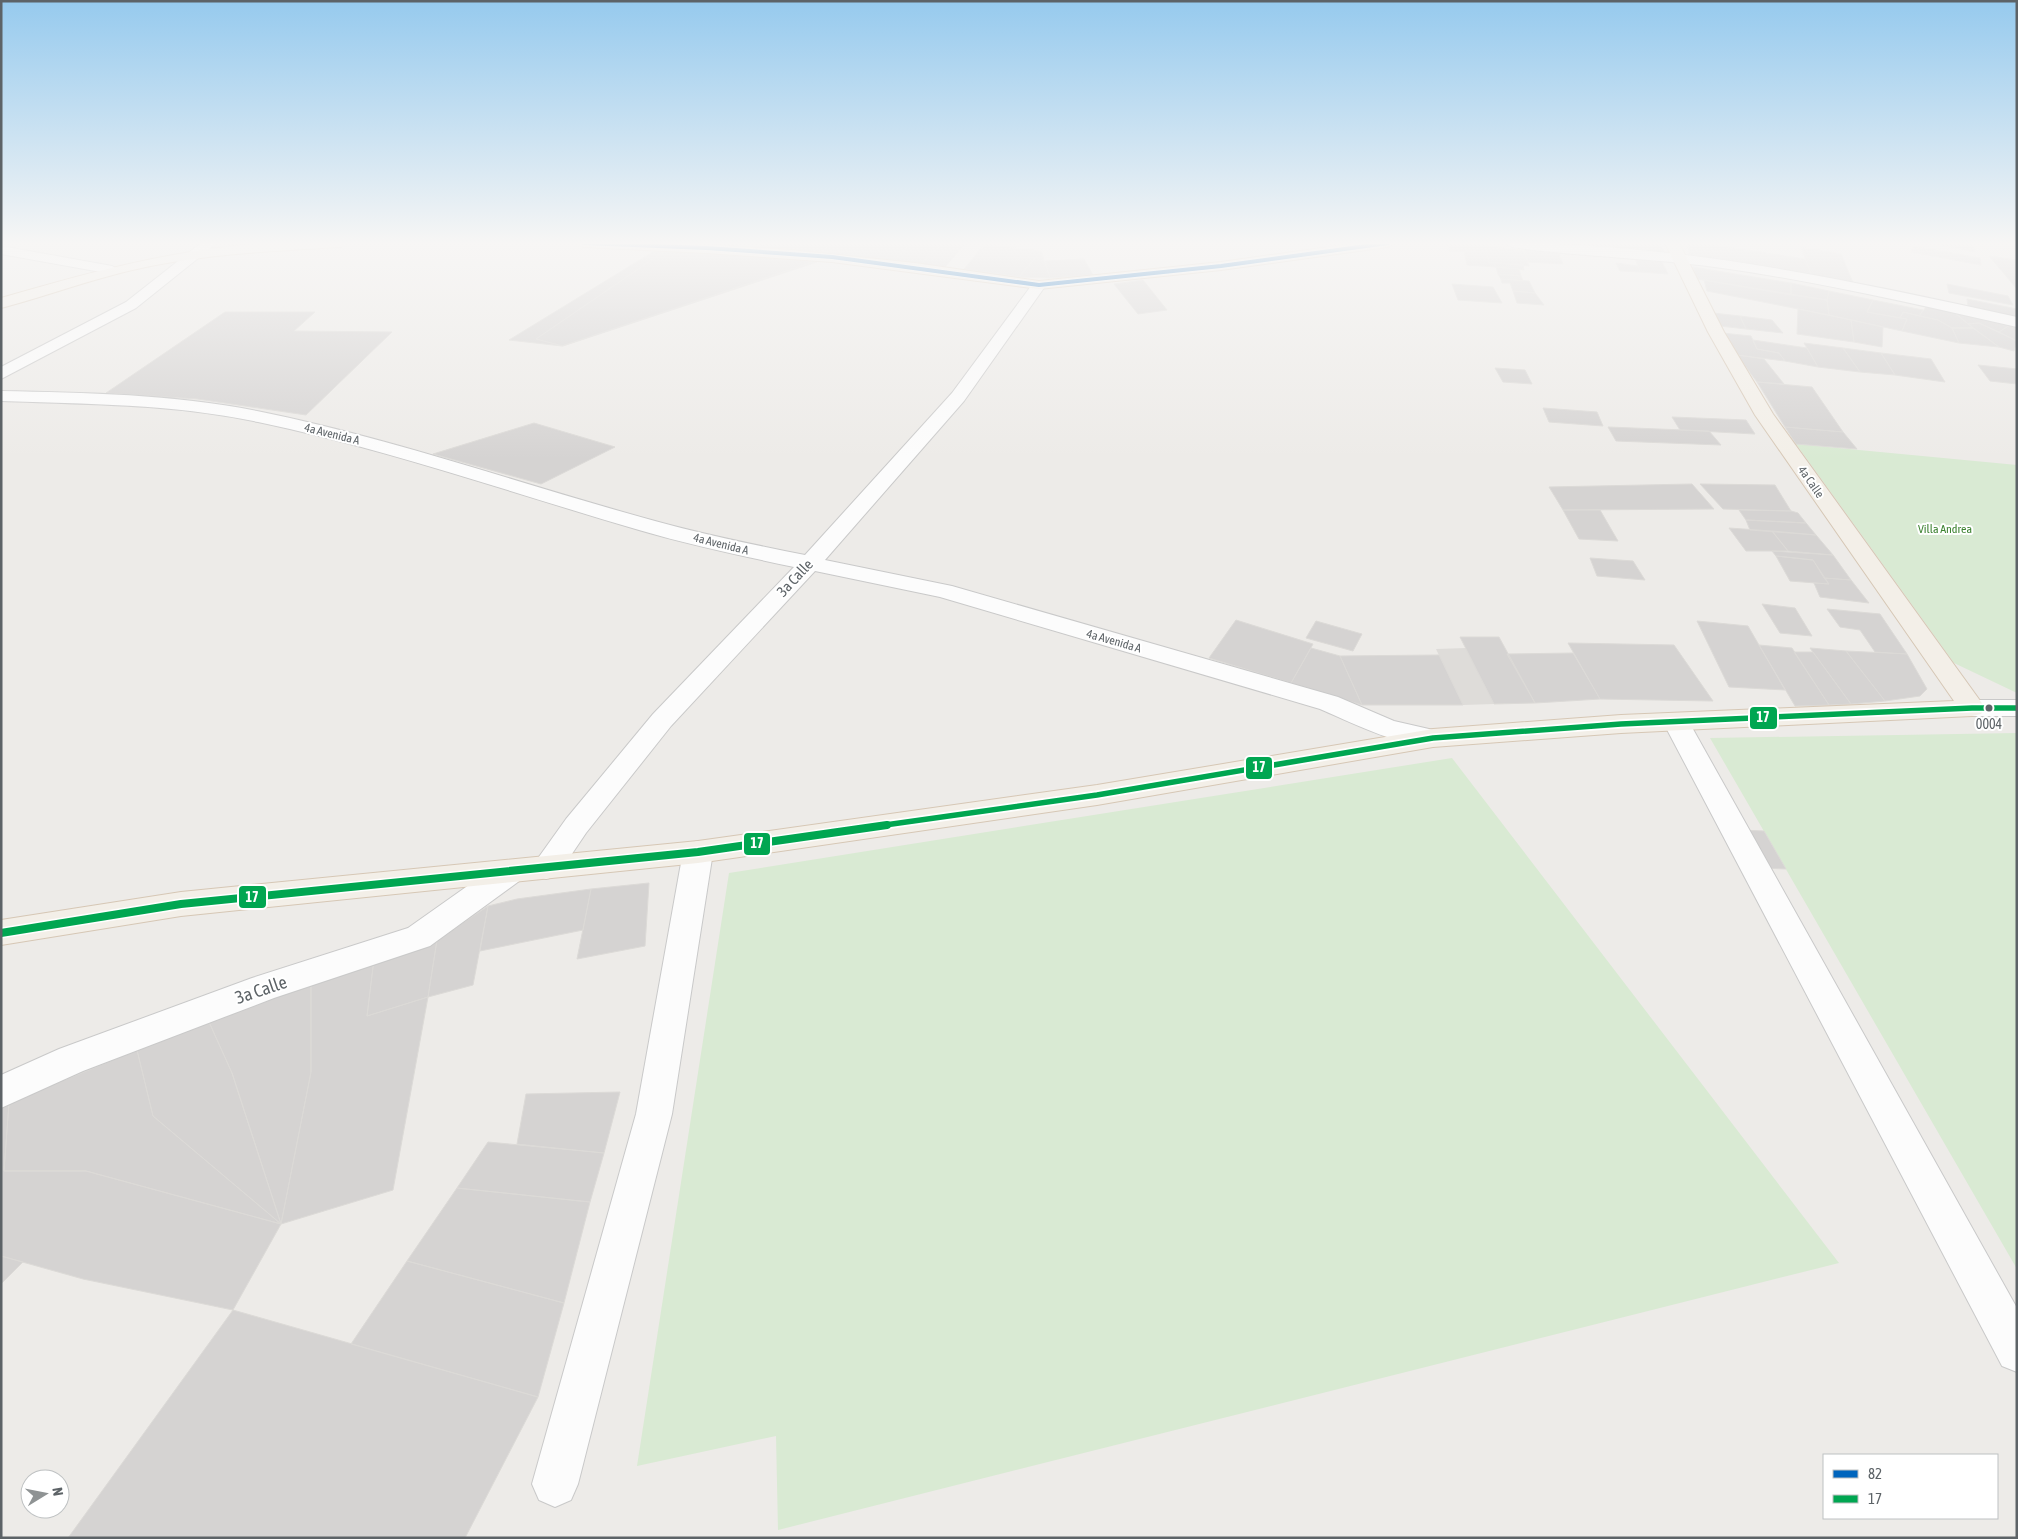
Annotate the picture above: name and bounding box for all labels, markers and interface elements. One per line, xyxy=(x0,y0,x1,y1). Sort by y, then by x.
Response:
street label: 4a Avenida A xyxy=(303,420,361,448)
street label: 4a Calle xyxy=(1795,463,1827,501)
park label: Villa Andrea xyxy=(1918,522,1972,536)
street label: 4a Avenida A xyxy=(692,530,750,558)
street label: 3a Calle xyxy=(773,555,816,600)
street label: 4a Avenida A xyxy=(1085,626,1143,656)
marker: 0004 xyxy=(1984,703,1994,713)
line badge: 17 xyxy=(1749,706,1778,730)
text: 17 xyxy=(1756,709,1770,725)
place label: 0004 xyxy=(1976,716,2003,732)
line badge: 17 xyxy=(1245,756,1273,780)
text: 17 xyxy=(1252,759,1266,775)
line badge: 17 xyxy=(743,832,771,856)
text: 17 xyxy=(750,835,764,851)
line badge: 17 xyxy=(238,885,267,909)
text: 17 xyxy=(245,889,259,905)
street label: 3a Calle xyxy=(232,971,289,1008)
legend xyxy=(1823,1454,1998,1519)
text: 82 xyxy=(1868,1465,1882,1482)
north arrow xyxy=(20,1469,70,1519)
text: N xyxy=(49,1486,66,1497)
text: 17 xyxy=(1868,1490,1882,1507)

